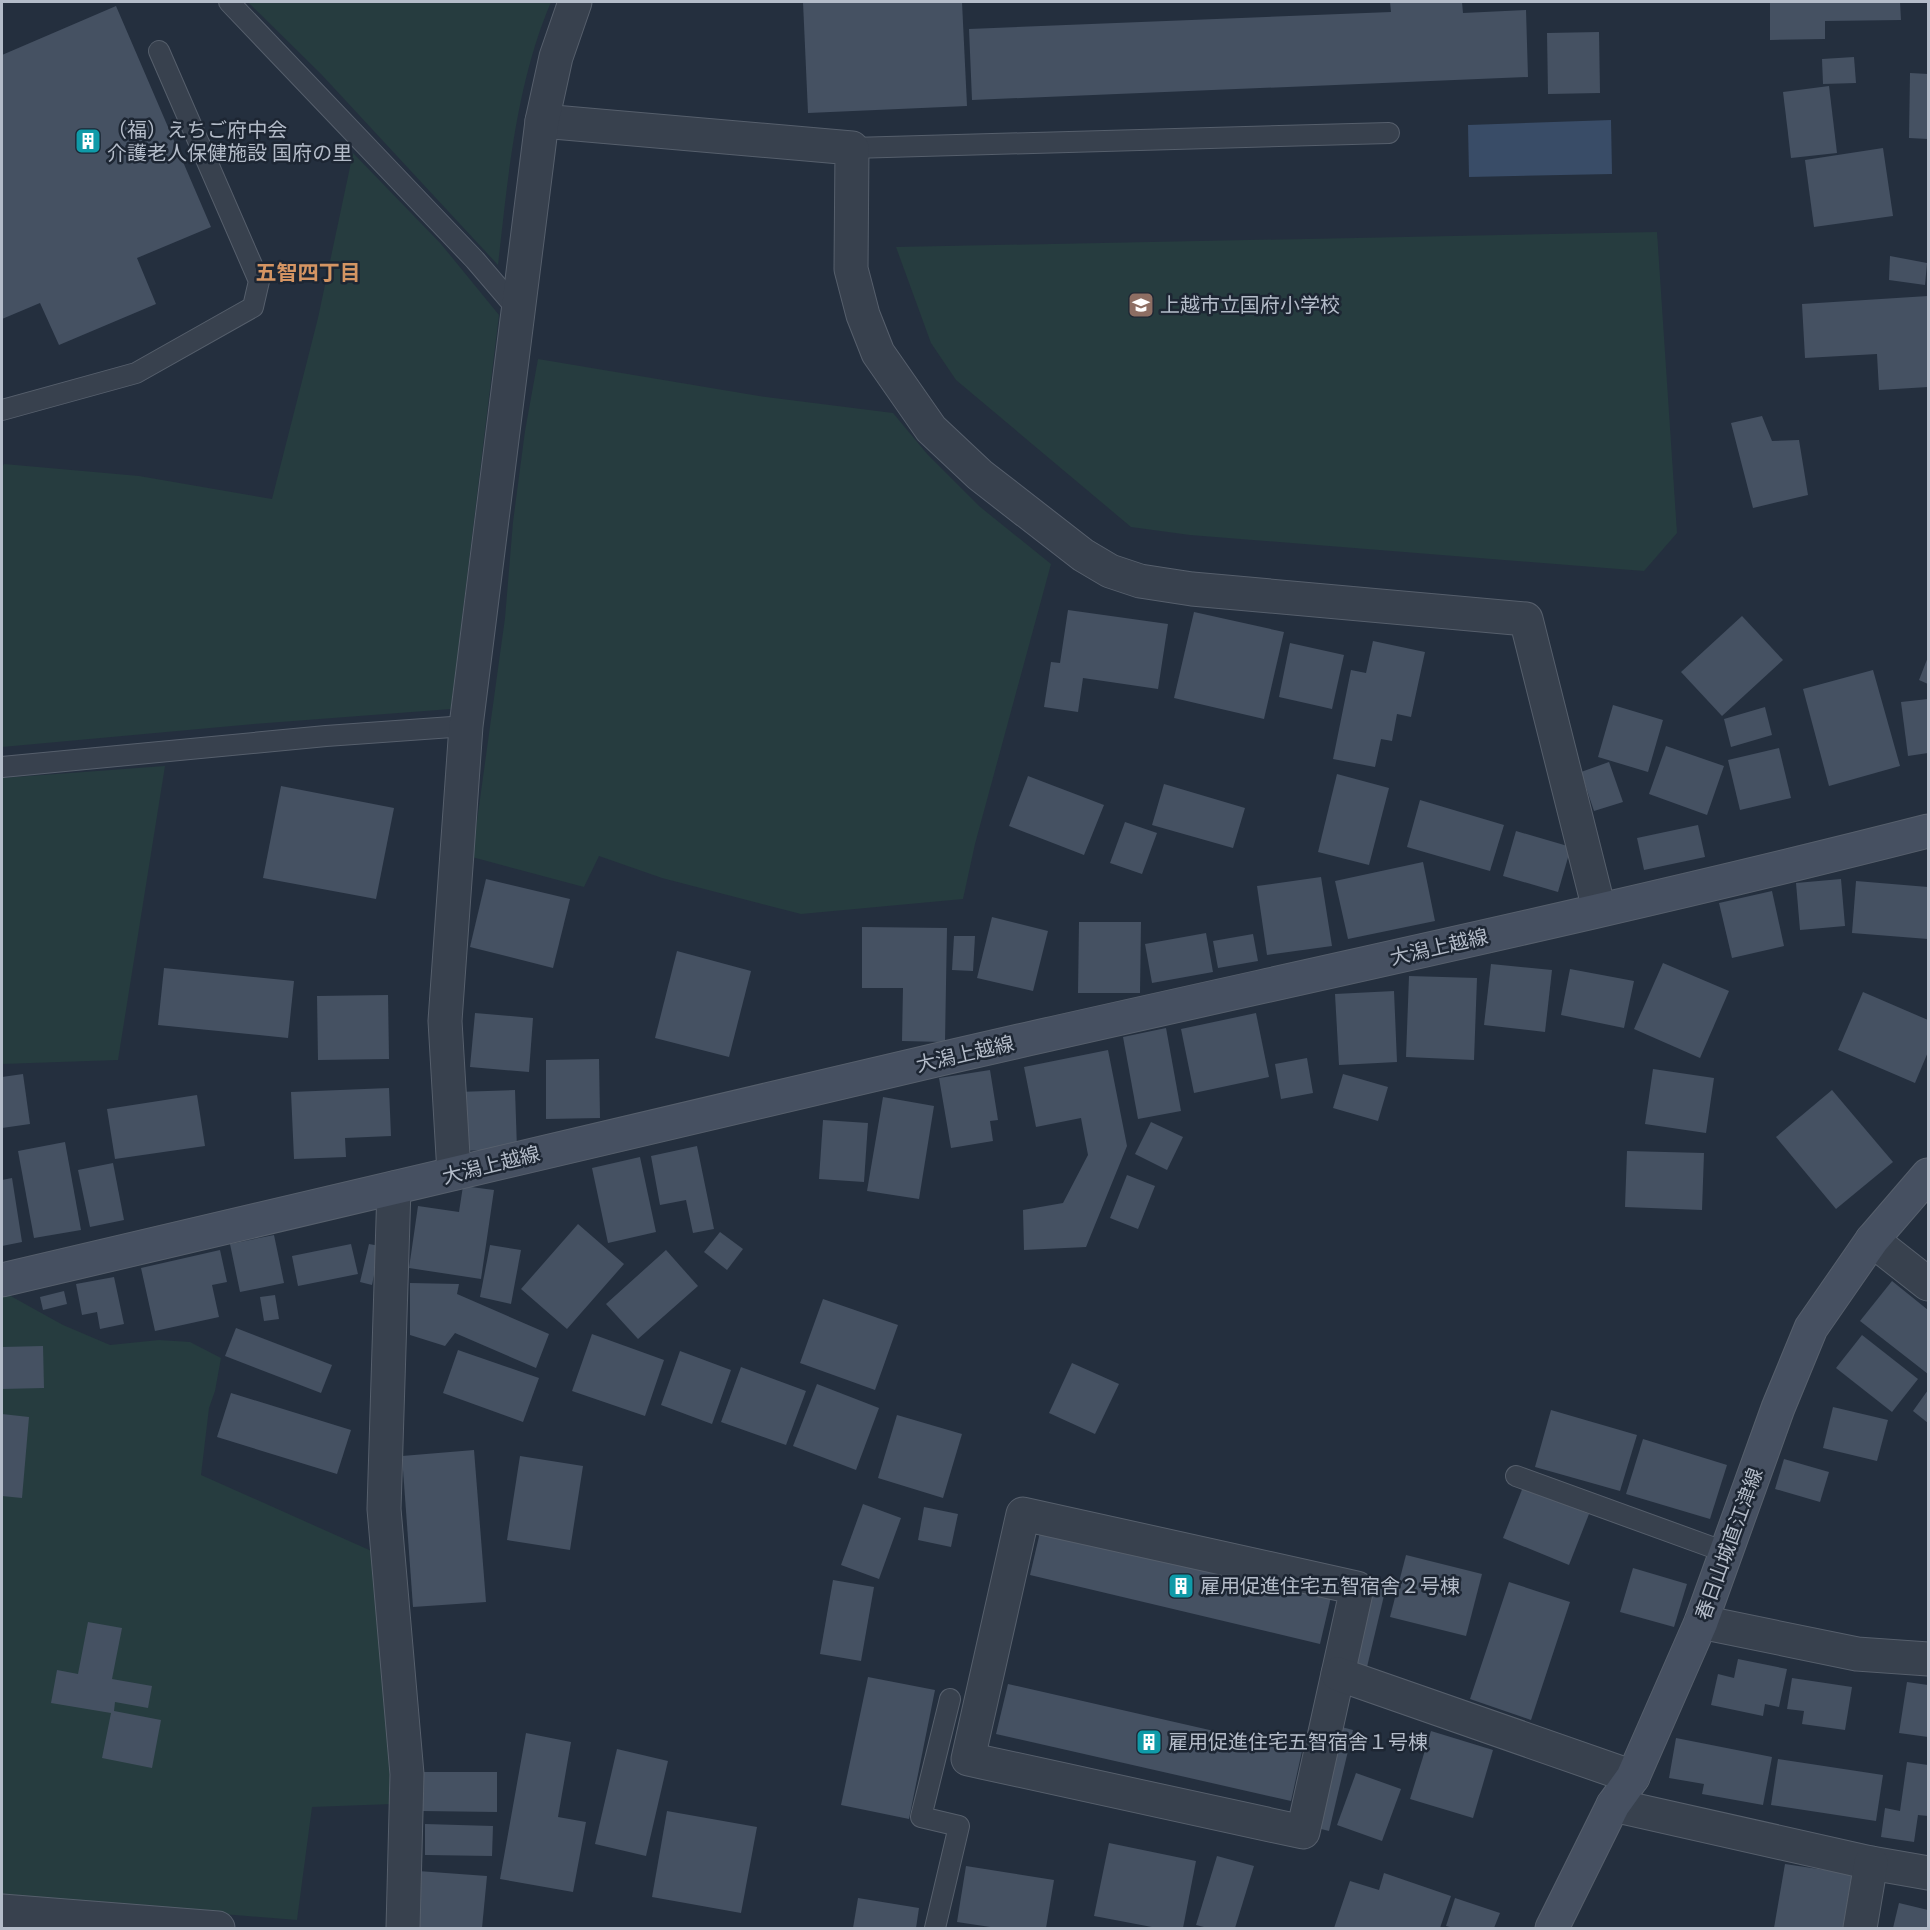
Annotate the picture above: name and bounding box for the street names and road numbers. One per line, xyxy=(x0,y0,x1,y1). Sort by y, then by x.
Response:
street label: 大潟上越線 xyxy=(1387,923,1491,971)
street label: 大潟上越線 xyxy=(913,1030,1017,1078)
street label: 大潟上越線 xyxy=(439,1140,543,1190)
street label: 春日山城直江津線 xyxy=(1689,1464,1769,1624)

